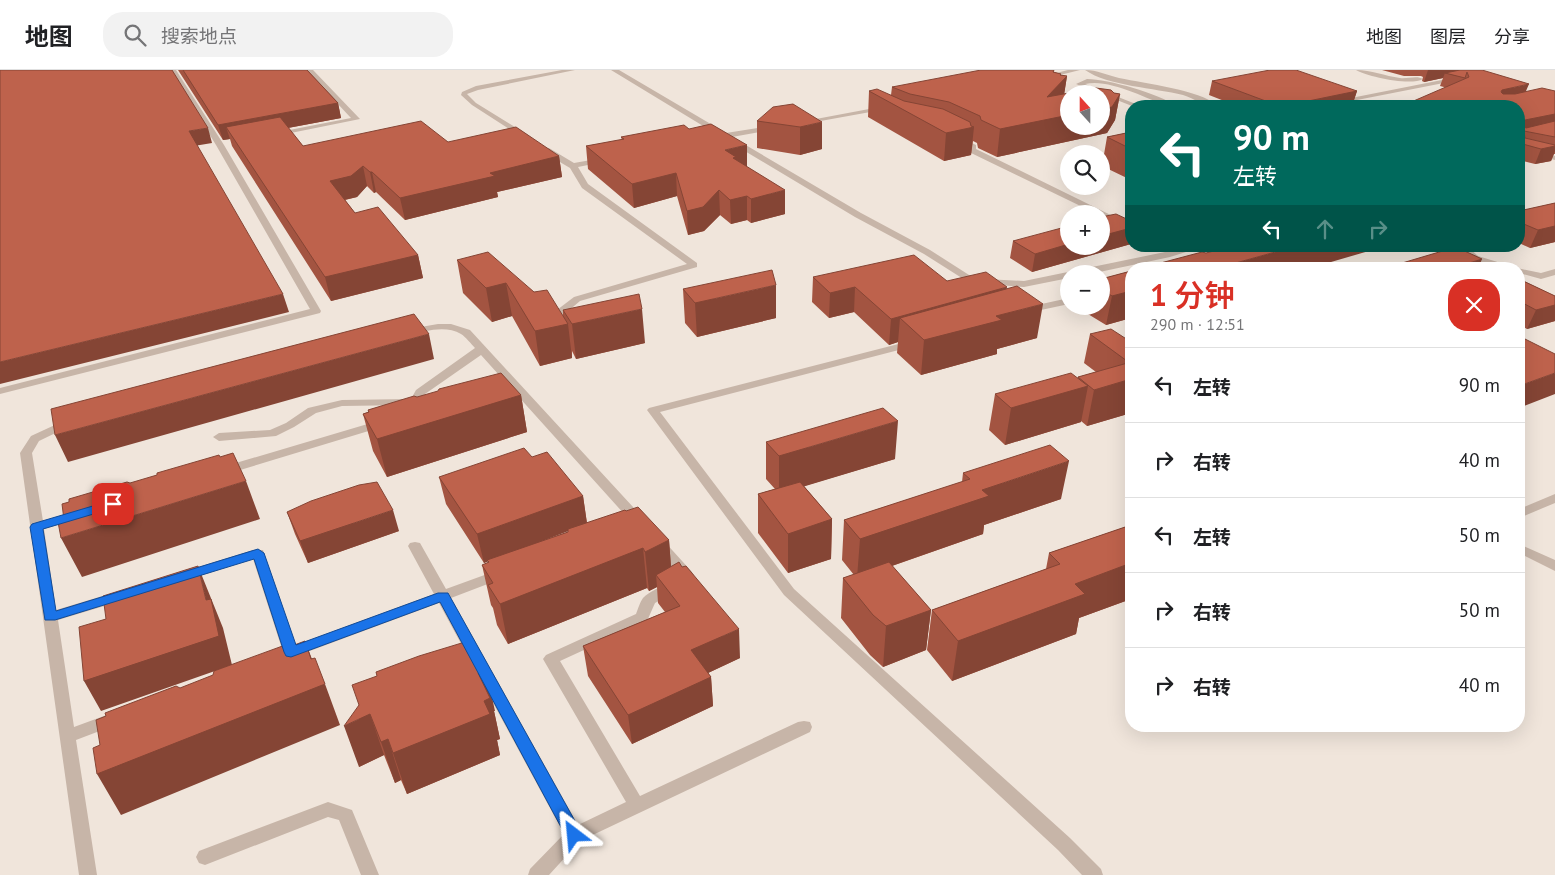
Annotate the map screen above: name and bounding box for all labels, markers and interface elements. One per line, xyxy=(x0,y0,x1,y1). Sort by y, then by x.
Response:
search box xyxy=(103,12,453,57)
text: 地图 xyxy=(25,21,73,52)
icon: search xyxy=(121,21,149,49)
text: 搜索地点 xyxy=(161,24,237,48)
text: 地图 xyxy=(1366,25,1402,48)
text: 图层 xyxy=(1430,25,1466,48)
text: 分享 xyxy=(1494,25,1530,48)
north arrow xyxy=(1060,85,1110,135)
map controls xyxy=(1060,85,1110,315)
text: 90 m xyxy=(1233,114,1310,160)
icon: left xyxy=(1150,120,1215,185)
button: search xyxy=(1060,145,1110,195)
text: 左转 xyxy=(1233,162,1277,190)
button: + xyxy=(1060,205,1110,255)
icon: left xyxy=(1258,215,1286,243)
icon: ahead xyxy=(1311,215,1339,243)
icon: right xyxy=(1364,215,1392,243)
button: − xyxy=(1060,265,1110,315)
text: 1 分钟 xyxy=(1150,275,1235,314)
button: close xyxy=(1448,279,1500,331)
text: 290 m · 12:51 xyxy=(1150,314,1245,334)
icon: left xyxy=(1150,371,1178,399)
text: 90 m xyxy=(1459,373,1500,397)
text: 左转 xyxy=(1193,375,1231,399)
icon: right xyxy=(1150,446,1178,474)
text: 40 m xyxy=(1459,448,1500,472)
text: 右转 xyxy=(1193,450,1231,474)
pin xyxy=(92,483,134,525)
icon: arrive xyxy=(99,490,127,518)
icon: left xyxy=(1150,521,1178,549)
text: 50 m xyxy=(1459,523,1500,547)
text: 左转 xyxy=(1193,525,1231,549)
icon: right xyxy=(1150,596,1178,624)
text: 50 m xyxy=(1459,598,1500,622)
text: 右转 xyxy=(1193,600,1231,624)
icon: right xyxy=(1150,671,1178,699)
text: 40 m xyxy=(1459,673,1500,697)
text: 右转 xyxy=(1193,675,1231,699)
position arrow xyxy=(547,808,599,860)

